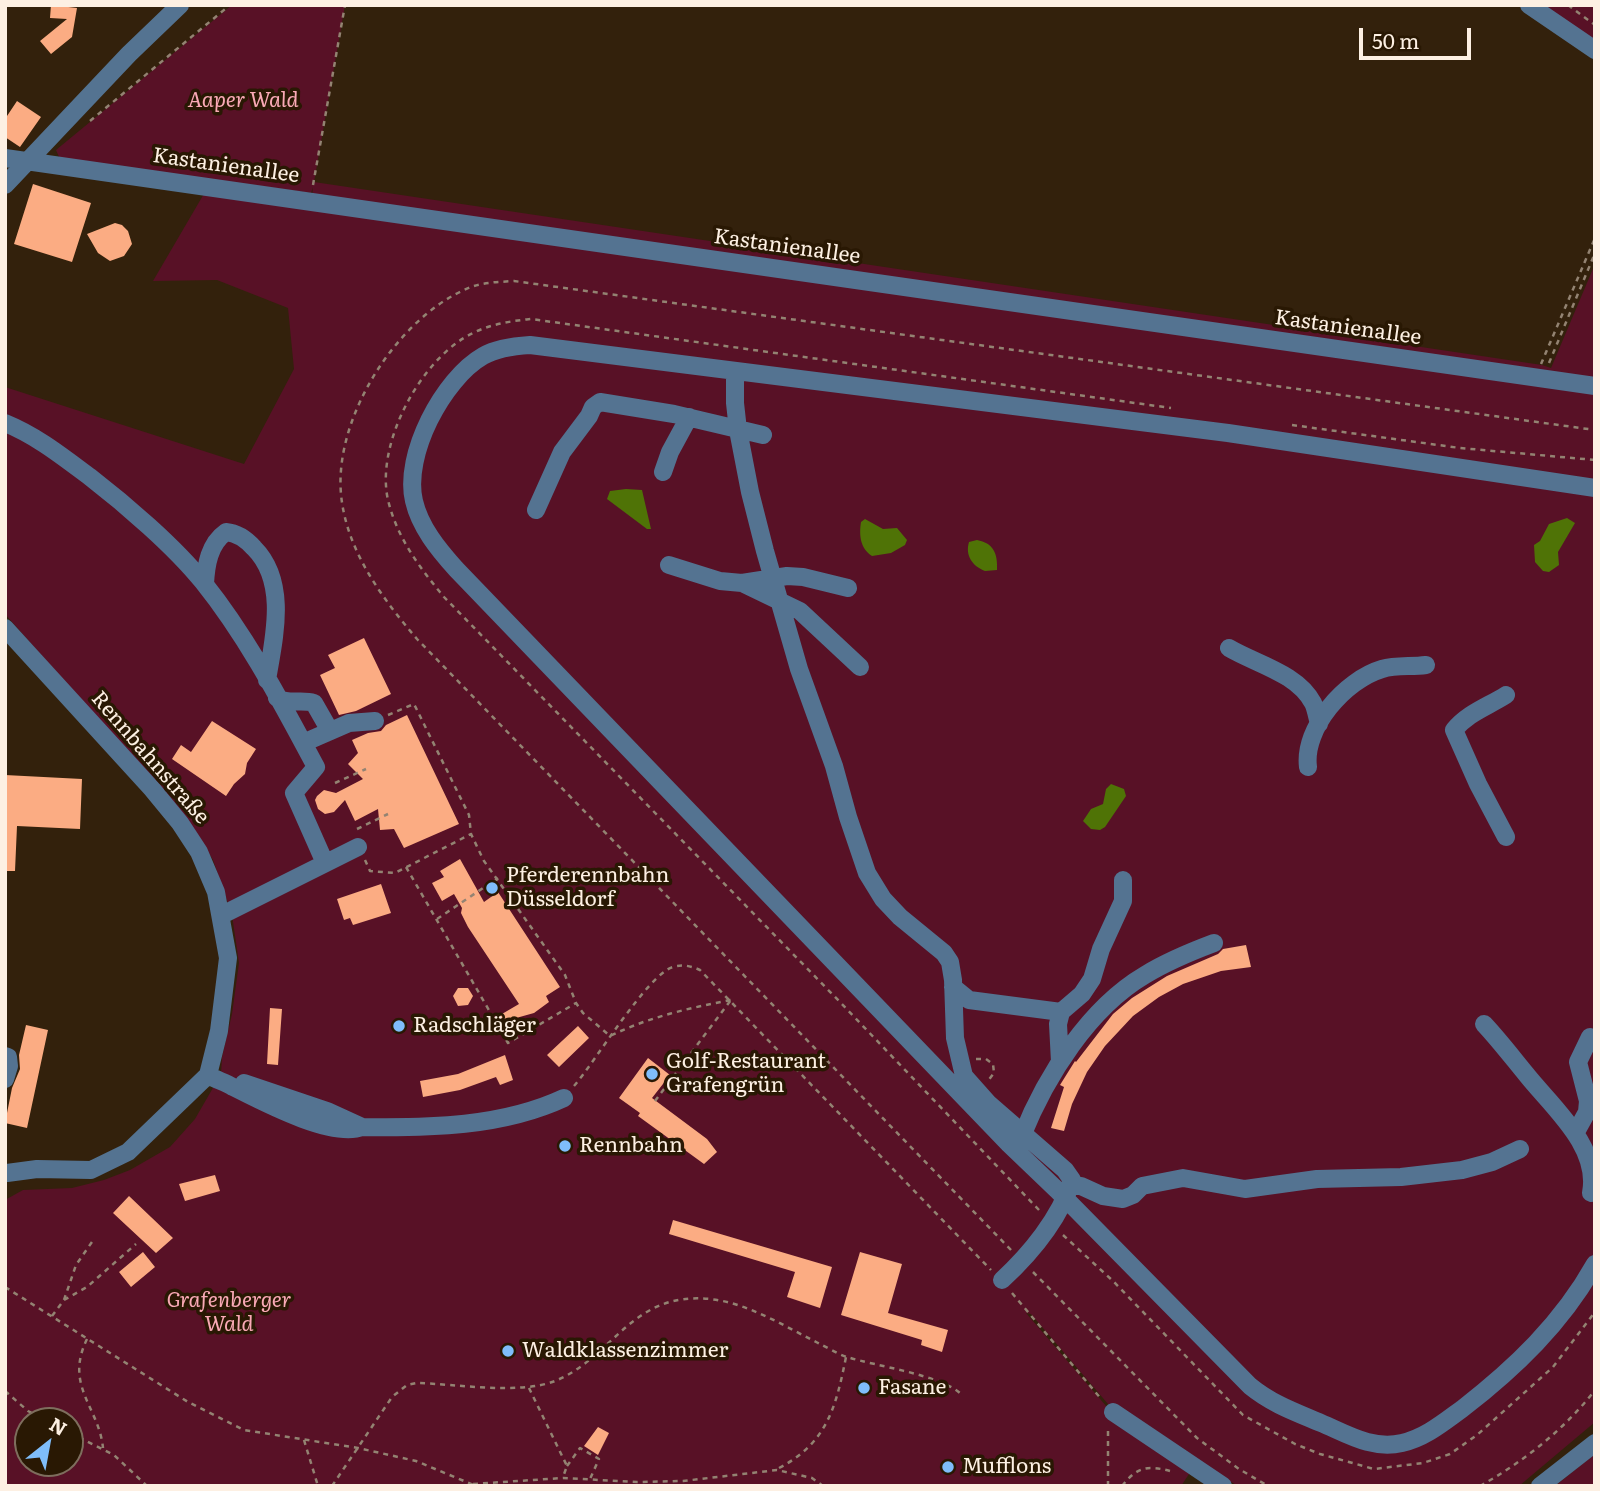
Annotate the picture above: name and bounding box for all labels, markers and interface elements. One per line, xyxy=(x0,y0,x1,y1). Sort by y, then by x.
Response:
scale bar xyxy=(1362,14,1474,58)
text: 50 m xyxy=(1372,24,1419,55)
park label: Aaper Wald xyxy=(187,88,299,114)
street label: Kastanienallee xyxy=(151,143,301,189)
street label: Kastanienallee xyxy=(712,224,862,270)
street label: Kastanienallee xyxy=(1273,305,1423,351)
street label: Rennbahnstraße xyxy=(86,687,214,829)
place label: Pferderennbahn Düsseldorf xyxy=(506,863,669,913)
marker: Pferderennbahn Düsseldorf xyxy=(484,880,500,896)
place label: Radschläger xyxy=(413,1013,536,1039)
marker: Radschläger xyxy=(391,1018,407,1034)
place label: Golf-Restaurant Grafengrün xyxy=(666,1049,826,1099)
marker: Golf-Restaurant Grafengrün xyxy=(644,1066,660,1082)
place label: Rennbahn xyxy=(579,1133,683,1159)
marker: Rennbahn xyxy=(557,1138,573,1154)
park label: Grafenberger Wald xyxy=(166,1288,292,1338)
place label: Waldklassenzimmer xyxy=(522,1338,728,1364)
marker: Waldklassenzimmer xyxy=(500,1343,516,1359)
place label: Fasane xyxy=(878,1375,946,1401)
marker: Fasane xyxy=(856,1380,872,1396)
north arrow xyxy=(14,1407,84,1477)
text: N xyxy=(45,1410,73,1442)
place label: Mufflons xyxy=(962,1454,1051,1480)
marker: Mufflons xyxy=(940,1459,956,1475)

